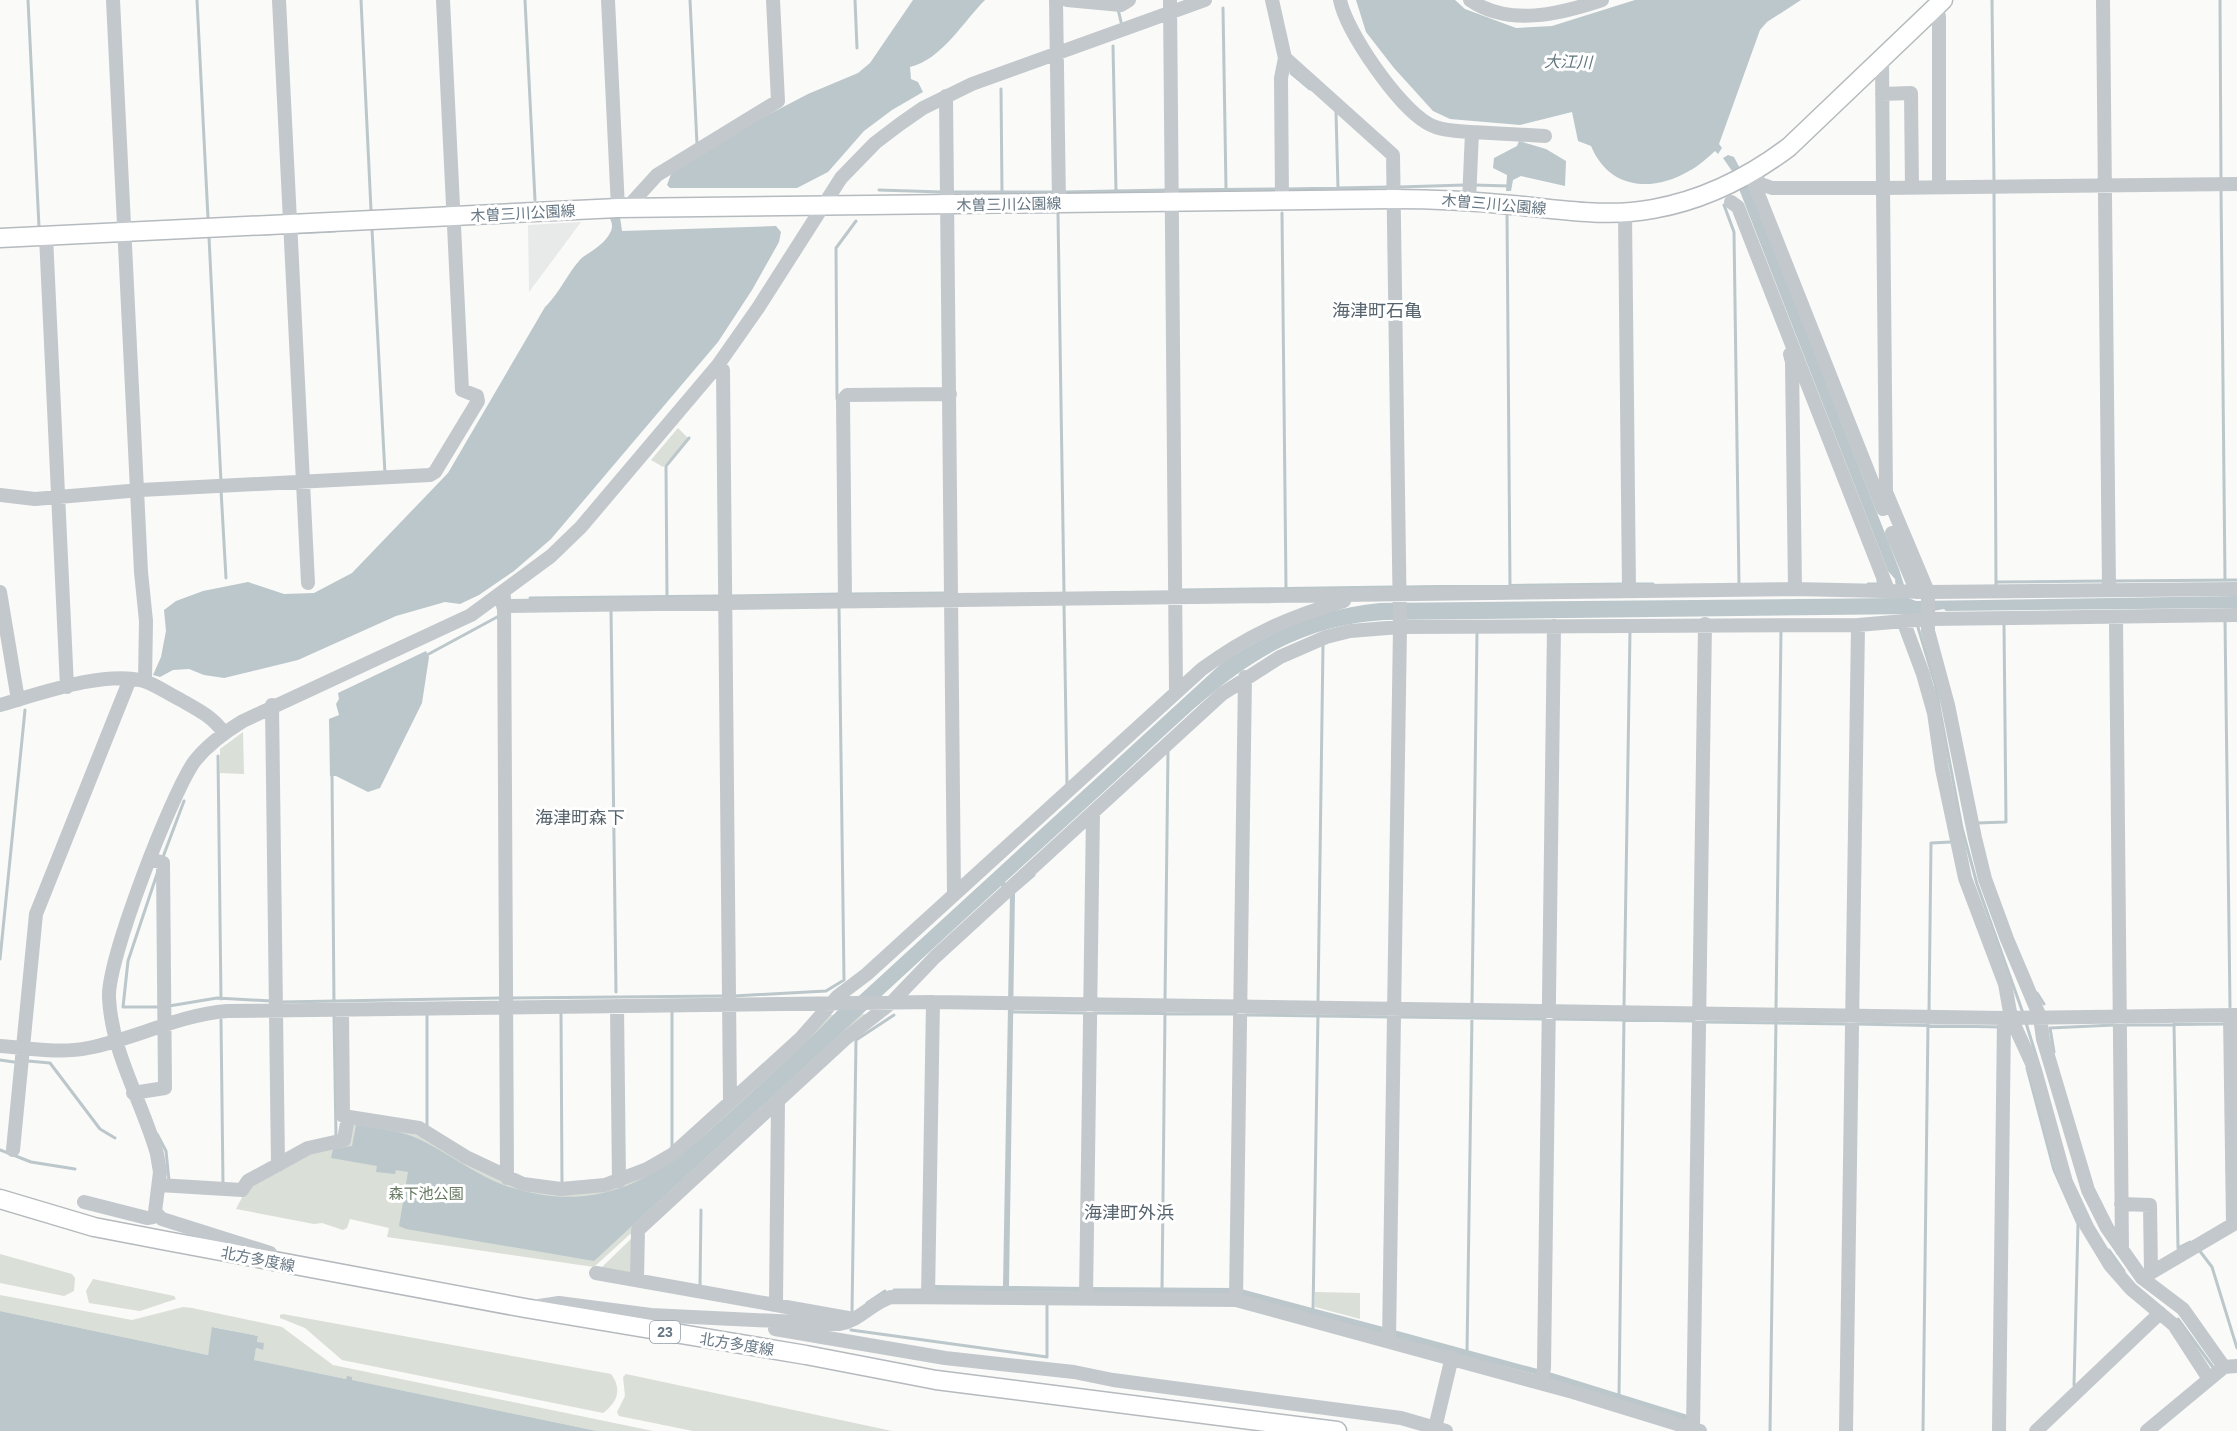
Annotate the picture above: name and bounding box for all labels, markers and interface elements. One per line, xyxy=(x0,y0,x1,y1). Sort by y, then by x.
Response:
water label: 大江川 xyxy=(1544,53,1594,71)
street label: 木曽三川公園線 xyxy=(1441,191,1547,217)
street label: 木曽三川公園線 xyxy=(956,195,1062,213)
street label: 木曽三川公園線 xyxy=(470,202,576,224)
district label: 海津町石亀 xyxy=(1332,301,1422,321)
district label: 海津町森下 xyxy=(535,808,625,828)
park label: 森下池公園 xyxy=(388,1185,464,1202)
district label: 海津町外浜 xyxy=(1084,1203,1174,1223)
street label: 北方多度線 xyxy=(220,1243,296,1275)
road number: 23 xyxy=(650,1321,680,1343)
street label: 北方多度線 xyxy=(699,1330,775,1358)

